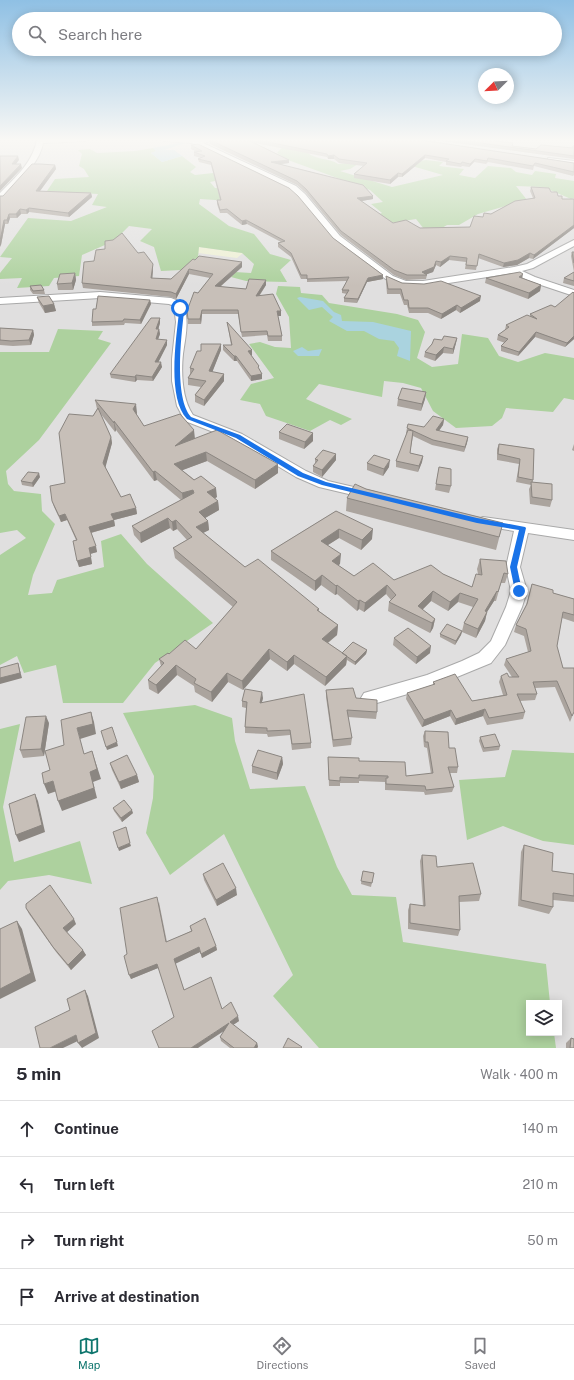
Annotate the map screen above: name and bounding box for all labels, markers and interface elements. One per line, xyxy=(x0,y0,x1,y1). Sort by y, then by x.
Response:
search box xyxy=(12,12,562,56)
icon: search xyxy=(26,23,48,45)
text: Search here xyxy=(58,26,142,43)
north arrow xyxy=(478,68,514,104)
route start xyxy=(171,299,189,317)
route end xyxy=(510,582,528,600)
map controls xyxy=(526,1000,562,1036)
button: layers xyxy=(526,1000,562,1036)
text: 5 min xyxy=(16,1064,61,1084)
text: Walk · 400 m xyxy=(480,1067,558,1082)
icon: ahead xyxy=(16,1118,38,1140)
text: Continue xyxy=(54,1120,119,1137)
text: 140 m xyxy=(522,1121,558,1136)
icon: left xyxy=(16,1174,38,1196)
text: Turn left xyxy=(54,1176,115,1193)
text: 210 m xyxy=(523,1177,558,1192)
icon: right xyxy=(16,1230,38,1252)
text: Turn right xyxy=(54,1232,124,1249)
text: 50 m xyxy=(527,1233,558,1248)
icon: arrive xyxy=(16,1286,38,1308)
text: Arrive at destination xyxy=(54,1288,199,1305)
tab: Map xyxy=(78,1335,100,1371)
tab: Directions xyxy=(257,1335,308,1371)
tab: Saved xyxy=(464,1335,496,1371)

